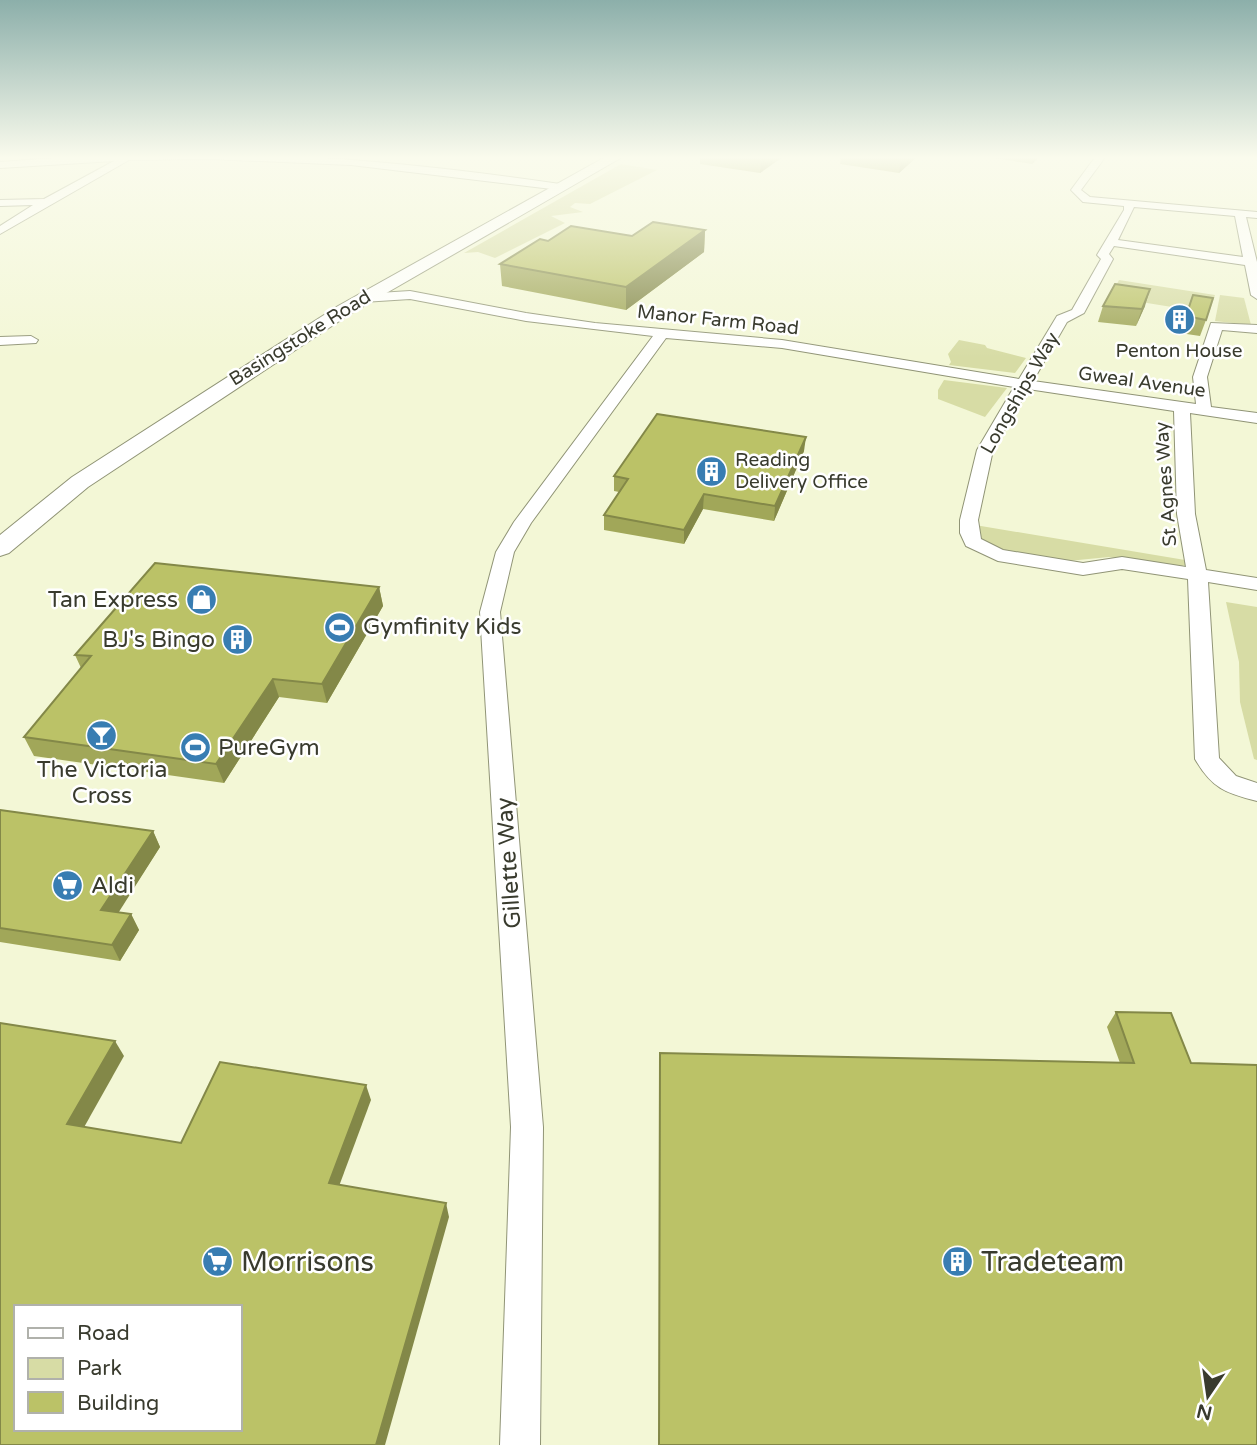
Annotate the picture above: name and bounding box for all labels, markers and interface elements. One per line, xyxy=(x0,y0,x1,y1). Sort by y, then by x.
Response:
street label: Basingstoke Road xyxy=(225,286,375,390)
street label: Manor Farm Road xyxy=(636,301,800,339)
building icon: Penton House xyxy=(1162,303,1196,337)
street label: Longships Way xyxy=(976,328,1064,458)
place label: Penton House xyxy=(1116,340,1242,362)
street label: Gweal Avenue xyxy=(1077,362,1207,402)
street label: St Agnes Way xyxy=(1151,421,1181,547)
place label: Reading Delivery Office xyxy=(735,449,868,493)
building icon: Reading Delivery Office xyxy=(695,454,729,488)
shop icon: Tan Express xyxy=(184,583,218,617)
place label: Tan Express xyxy=(48,586,178,614)
sports icon: Gymfinity Kids xyxy=(323,610,357,644)
place label: Gymfinity Kids xyxy=(363,613,522,641)
building icon: BJ's Bingo xyxy=(221,623,255,657)
place label: BJ's Bingo xyxy=(102,626,215,654)
bar icon: The Victoria Cross xyxy=(85,719,119,753)
sports icon: PureGym xyxy=(178,731,212,765)
place label: PureGym xyxy=(218,734,320,762)
place label: The Victoria Cross xyxy=(37,756,167,810)
street label: Gillette Way xyxy=(490,796,528,930)
supermarket icon: Aldi xyxy=(51,869,85,903)
place label: Aldi xyxy=(91,872,134,900)
supermarket icon: Morrisons xyxy=(201,1245,235,1279)
place label: Morrisons xyxy=(241,1245,374,1279)
building icon: Tradeteam xyxy=(941,1245,975,1279)
place label: Tradeteam xyxy=(981,1245,1124,1279)
legend xyxy=(14,1305,242,1431)
text: Road xyxy=(77,1321,130,1346)
text: Park xyxy=(77,1356,122,1381)
north arrow xyxy=(1173,1361,1243,1431)
text: Building xyxy=(77,1391,159,1416)
text: N xyxy=(1194,1399,1214,1424)

